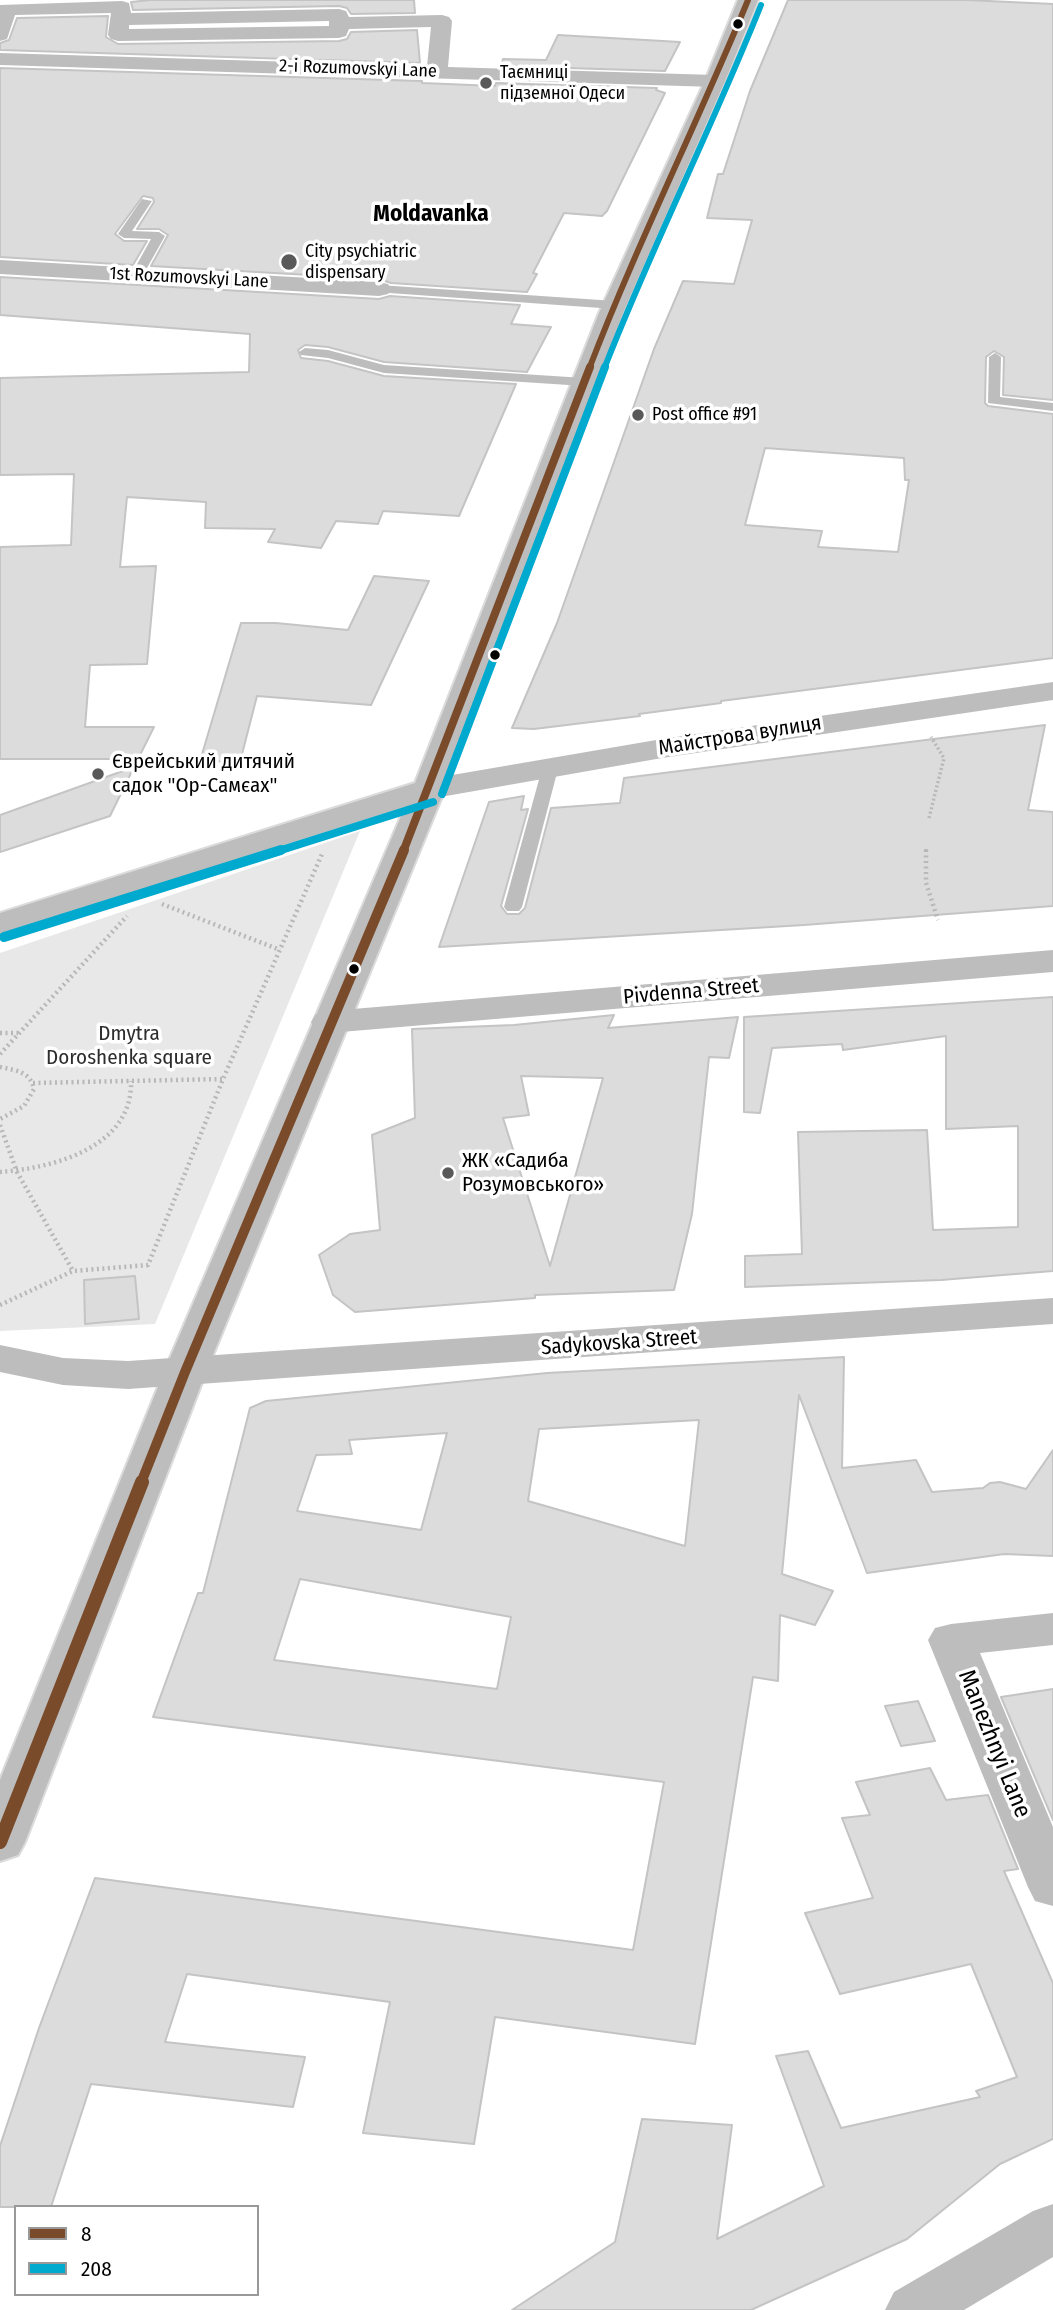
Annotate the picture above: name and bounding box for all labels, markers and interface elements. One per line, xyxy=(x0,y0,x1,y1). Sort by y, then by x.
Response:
unlabelled marker xyxy=(731,17,745,31)
street label: 2-i Rozumovskyi Lane xyxy=(279,55,437,83)
place label: Таємниці підземної Одеси xyxy=(500,62,625,104)
marker: Таємниці підземної Одеси xyxy=(478,75,494,91)
district label: Moldavanka xyxy=(373,201,489,229)
place label: City psychiatric dispensary xyxy=(305,241,417,284)
marker: City psychiatric dispensary xyxy=(279,252,299,272)
street label: 1st Rozumovskyi Lane xyxy=(109,263,269,293)
place label: Post office #91 xyxy=(652,404,757,426)
marker: Post office #91 xyxy=(630,407,646,423)
unlabelled marker xyxy=(488,648,502,662)
street label: Майстрова вулиця xyxy=(657,711,823,761)
place label: Єврейський дитячий садок "Ор-Самєах" xyxy=(112,749,295,799)
marker: Єврейський дитячий садок "Ор-Самєах" xyxy=(90,766,106,782)
unlabelled marker xyxy=(347,962,361,976)
street label: Pivdenna Street xyxy=(622,974,760,1010)
park label: Dmytra Doroshenka square xyxy=(46,1021,212,1071)
place label: ЖК «Садиба Розумовського» xyxy=(462,1148,604,1198)
marker: ЖК «Садиба Розумовського» xyxy=(440,1165,456,1181)
street label: Sadykovska Street xyxy=(540,1325,698,1361)
street label: Manezhnyi Lane xyxy=(951,1666,1037,1822)
legend xyxy=(14,2205,259,2296)
text: 8 xyxy=(81,2221,92,2247)
text: 208 xyxy=(81,2256,112,2282)

